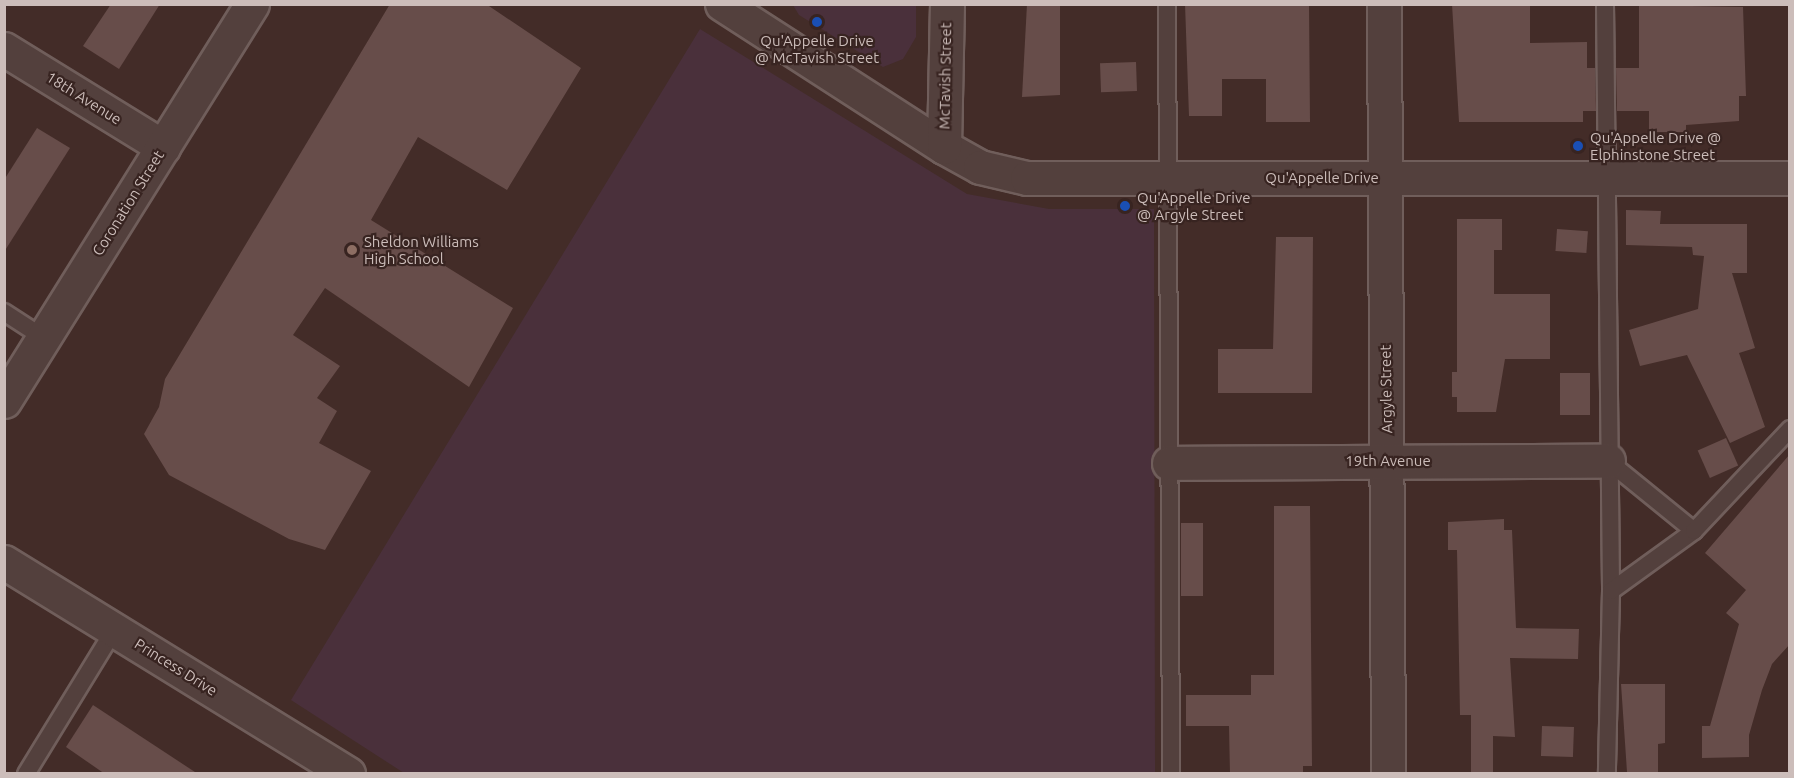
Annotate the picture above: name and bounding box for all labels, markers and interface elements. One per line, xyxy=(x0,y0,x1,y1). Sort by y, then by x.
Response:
marker: Qu'Appelle Drive @ McTavish Street xyxy=(810,15,824,29)
street label: McTavish Street xyxy=(935,22,955,130)
place label: Qu'Appelle Drive @ McTavish Street xyxy=(755,31,879,66)
street label: 18th Avenue xyxy=(43,68,125,128)
place label: Qu'Appelle Drive @ Elphinstone Street xyxy=(1590,128,1721,163)
marker: Qu'Appelle Drive @ Elphinstone Street xyxy=(1571,139,1585,153)
street label: Coronation Street xyxy=(88,147,168,259)
street label: Qu'Appelle Drive xyxy=(1265,169,1379,187)
place label: Qu'Appelle Drive @ Argyle Street xyxy=(1137,188,1250,223)
marker: Qu'Appelle Drive @ Argyle Street xyxy=(1118,199,1132,213)
place label: Sheldon Williams High School xyxy=(364,232,479,267)
marker: Sheldon Williams High School xyxy=(345,243,359,257)
street label: Argyle Street xyxy=(1376,344,1396,434)
street label: 19th Avenue xyxy=(1345,452,1431,470)
street label: Princess Drive xyxy=(131,634,221,700)

